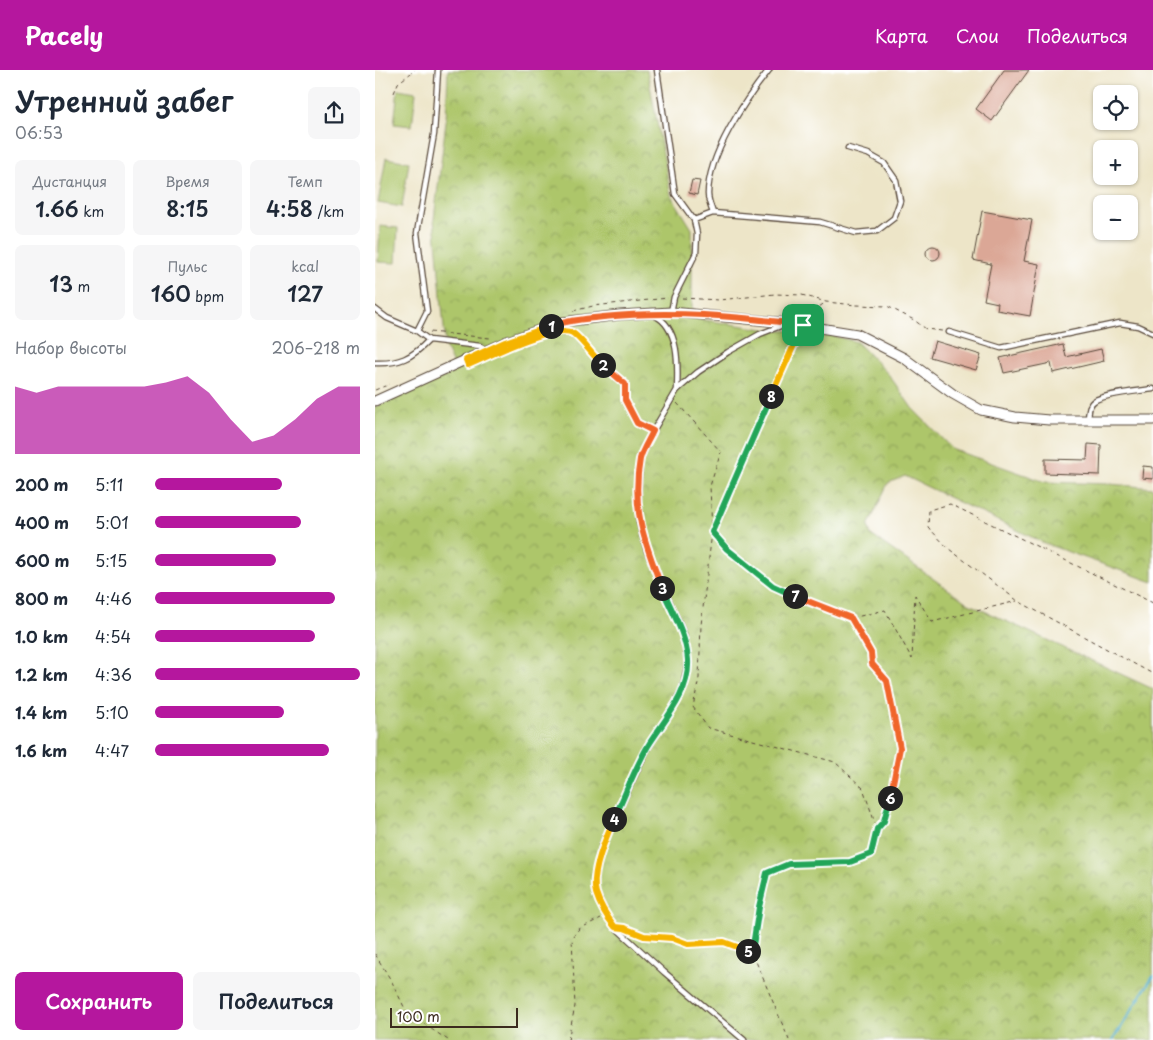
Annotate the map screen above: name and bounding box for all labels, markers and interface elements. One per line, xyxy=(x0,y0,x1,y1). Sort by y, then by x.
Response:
text: Pacely xyxy=(25,17,103,53)
text: Карта xyxy=(875,22,928,49)
text: Слои xyxy=(956,22,999,49)
text: Поделиться xyxy=(1027,22,1128,49)
text: Утренний забег xyxy=(15,79,233,122)
map controls xyxy=(1093,85,1138,240)
button: locate xyxy=(1093,85,1138,130)
button: share xyxy=(308,87,360,139)
text: 06:53 xyxy=(15,120,63,144)
button: + xyxy=(1093,140,1138,185)
text: Дистанция xyxy=(33,171,107,192)
text: Время xyxy=(165,171,210,192)
text: Темп xyxy=(287,171,323,192)
text: 1.66 xyxy=(35,192,79,224)
text: 8:15 xyxy=(166,192,209,224)
text: 4:58 xyxy=(266,192,313,224)
button: − xyxy=(1093,195,1138,240)
text: km xyxy=(79,201,104,222)
text: /km xyxy=(313,201,344,222)
text: Пульс xyxy=(168,256,207,277)
text: kcal xyxy=(291,256,319,277)
text: 13 xyxy=(49,267,73,299)
text: m xyxy=(73,276,90,297)
text: 160 xyxy=(151,277,191,309)
text: 127 xyxy=(287,277,323,309)
text: bpm xyxy=(191,286,224,307)
pin xyxy=(782,304,824,346)
icon: arrive xyxy=(789,311,817,339)
pin: 1 xyxy=(539,314,563,338)
text: 1 xyxy=(548,316,555,337)
text: Набор высоты xyxy=(15,335,127,359)
text: 206–218 m xyxy=(271,335,360,359)
pin: 2 xyxy=(591,352,615,378)
text: 2 xyxy=(599,355,608,376)
pin: 8 xyxy=(759,384,783,408)
text: 8 xyxy=(767,386,776,407)
text: 200 m xyxy=(15,472,69,496)
text: 5:11 xyxy=(95,472,123,496)
text: 400 m xyxy=(15,510,69,534)
text: 5:01 xyxy=(95,510,129,534)
text: 600 m xyxy=(15,548,69,572)
text: 5:15 xyxy=(95,548,127,572)
pin: 3 xyxy=(649,576,675,600)
text: 3 xyxy=(658,578,667,599)
pin: 7 xyxy=(783,584,807,608)
text: 800 m xyxy=(15,586,68,610)
text: 4:46 xyxy=(95,586,132,610)
text: 7 xyxy=(791,586,800,607)
text: 1.0 km xyxy=(15,624,68,648)
text: 4:54 xyxy=(95,624,131,648)
text: 1.2 km xyxy=(15,662,68,686)
text: 4:36 xyxy=(95,662,132,686)
text: 1.4 km xyxy=(15,700,67,724)
text: 5:10 xyxy=(95,700,129,724)
text: 1.6 km xyxy=(15,738,67,762)
text: 4:47 xyxy=(95,738,129,762)
pin: 6 xyxy=(877,786,903,810)
text: 6 xyxy=(886,788,895,809)
pin: 4 xyxy=(601,806,627,832)
text: 4 xyxy=(610,809,619,830)
pin: 5 xyxy=(735,938,761,964)
text: 5 xyxy=(744,941,753,962)
button: Сохранить xyxy=(15,972,183,1030)
button: Поделиться xyxy=(193,972,360,1030)
scale bar xyxy=(390,1005,517,1028)
text: 100 m xyxy=(397,1006,440,1027)

